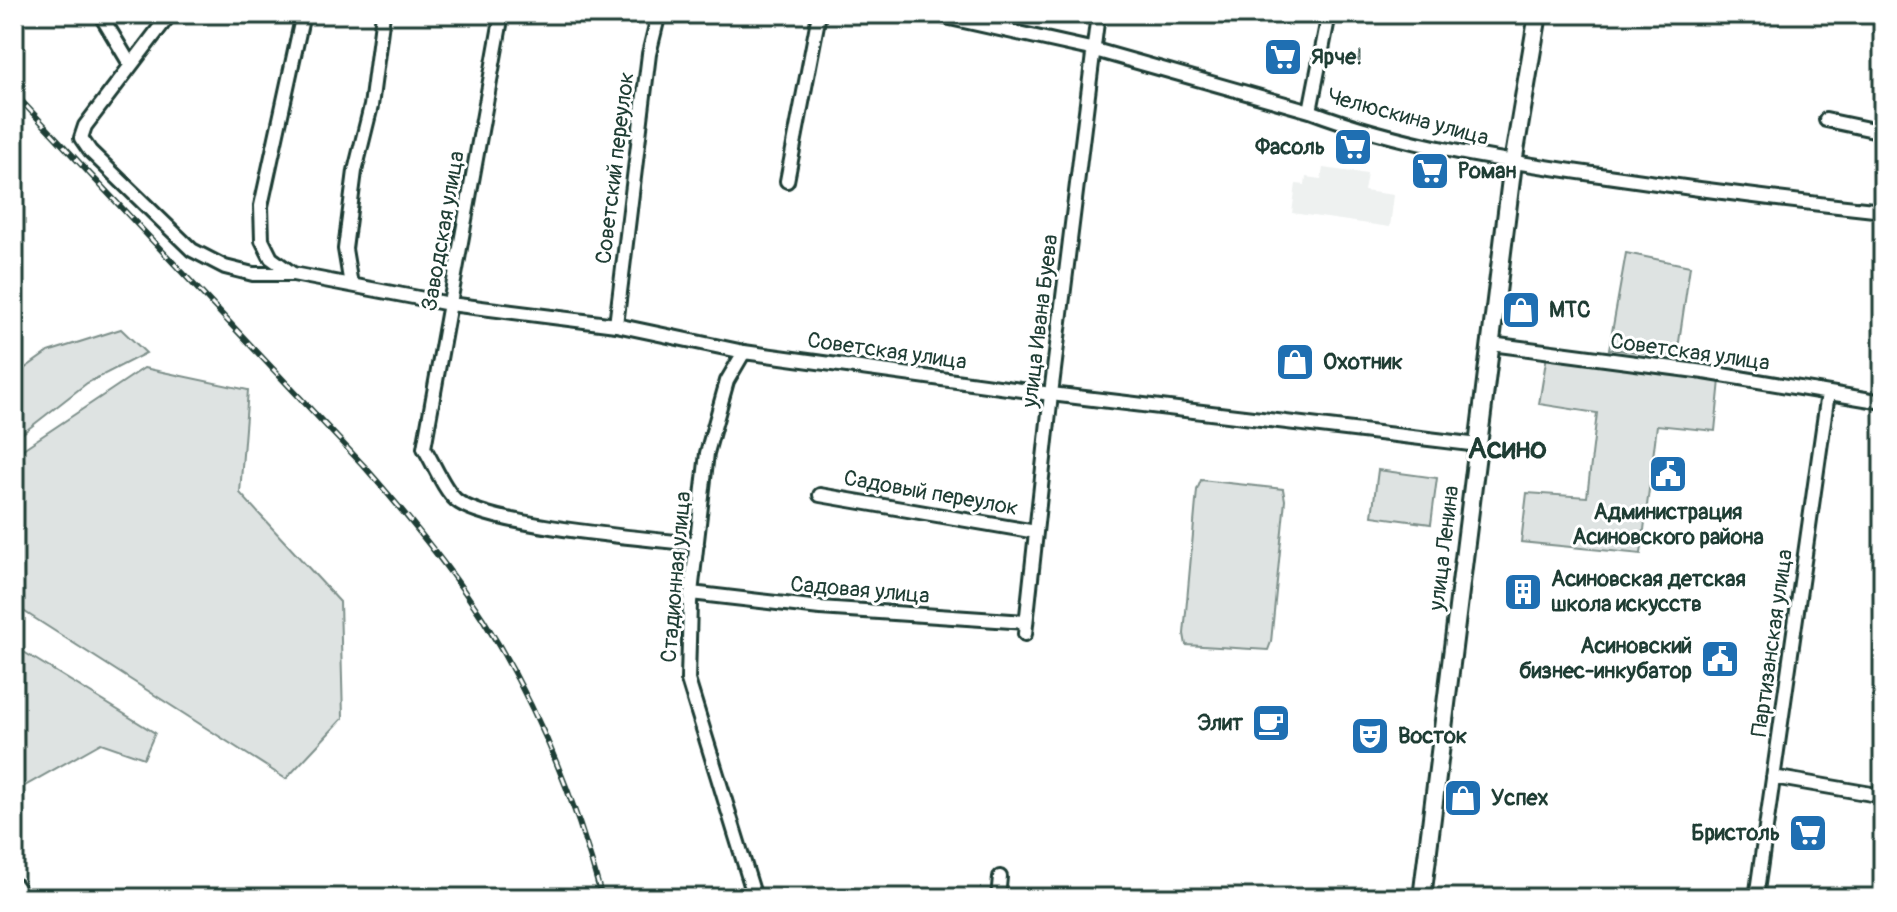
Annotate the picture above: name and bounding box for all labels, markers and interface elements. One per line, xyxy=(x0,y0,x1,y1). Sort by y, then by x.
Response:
supermarket icon: Ярче! xyxy=(1262,36,1304,78)
place label: Ярче! xyxy=(1311,43,1362,71)
street label: Советский переулок xyxy=(589,70,641,266)
street label: Челюскина улица xyxy=(1324,82,1492,152)
supermarket icon: Фасоль xyxy=(1332,126,1374,168)
place label: Фасоль xyxy=(1254,133,1325,161)
street label: Заводская улица xyxy=(415,149,471,313)
supermarket icon: Роман xyxy=(1409,150,1451,192)
place label: Роман xyxy=(1458,157,1516,185)
street label: улица Ивана Буева xyxy=(1015,233,1065,410)
shop icon: МТС xyxy=(1500,289,1542,331)
place label: МТС xyxy=(1549,296,1591,324)
street label: Советская улица xyxy=(805,326,969,376)
street label: Советская улица xyxy=(1608,327,1772,377)
shop icon: Охотник xyxy=(1274,341,1316,383)
place label: Охотник xyxy=(1323,348,1403,376)
district label: Асино xyxy=(1467,430,1547,467)
public building icon: Администрация Асиновского района xyxy=(1647,453,1689,495)
street label: Садовый переулок xyxy=(842,464,1020,522)
street label: улица Ленина xyxy=(1422,484,1466,613)
street label: Стадионная улица xyxy=(655,490,697,664)
place label: Администрация Асиновского района xyxy=(1572,498,1764,551)
street label: Партизанская улица xyxy=(1745,547,1799,739)
place label: Асиновская детская школа искусств xyxy=(1551,565,1746,618)
street label: Садовая улица xyxy=(789,570,931,610)
building icon: Асиновская детская школа искусств xyxy=(1502,571,1544,613)
place label: Асиновский бизнес-инкубатор xyxy=(1519,632,1692,685)
public building icon: Асиновский бизнес-инкубатор xyxy=(1699,638,1741,680)
cafe icon: Элит xyxy=(1250,702,1292,744)
place label: Элит xyxy=(1197,709,1244,737)
theatre icon: Восток xyxy=(1349,715,1391,757)
place label: Восток xyxy=(1398,722,1467,750)
shop icon: Успех xyxy=(1442,777,1484,819)
place label: Успех xyxy=(1491,784,1548,812)
supermarket icon: Бристоль xyxy=(1787,812,1829,854)
place label: Бристоль xyxy=(1691,819,1780,847)

